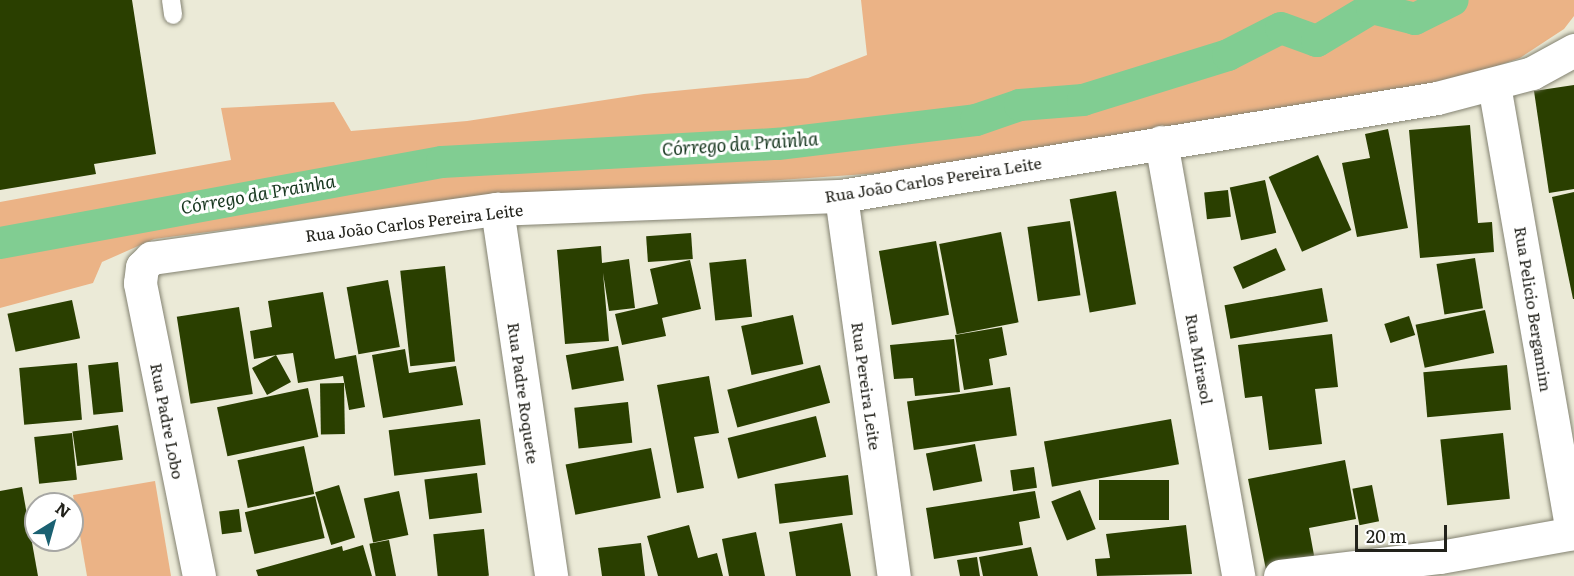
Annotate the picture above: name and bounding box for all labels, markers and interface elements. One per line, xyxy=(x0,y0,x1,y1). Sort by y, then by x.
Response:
water label: Córrego da Prainha xyxy=(661,128,819,160)
street label: Rua João Carlos Pereira Leite xyxy=(823,152,1043,206)
water label: Córrego da Prainha xyxy=(179,170,337,218)
street label: Rua João Carlos Pereira Leite xyxy=(304,199,524,245)
street label: Rua Pelicio Bergamim xyxy=(1511,225,1557,393)
street label: Rua Mirasol xyxy=(1183,312,1217,406)
street label: Rua Padre Roquete xyxy=(505,321,543,465)
street label: Rua Pereira Leite xyxy=(849,321,885,451)
street label: Rua Padre Lobo xyxy=(147,361,189,481)
north arrow xyxy=(24,492,84,552)
text: N xyxy=(51,496,76,523)
scale bar xyxy=(1358,513,1450,551)
text: 20 m xyxy=(1366,522,1407,549)

